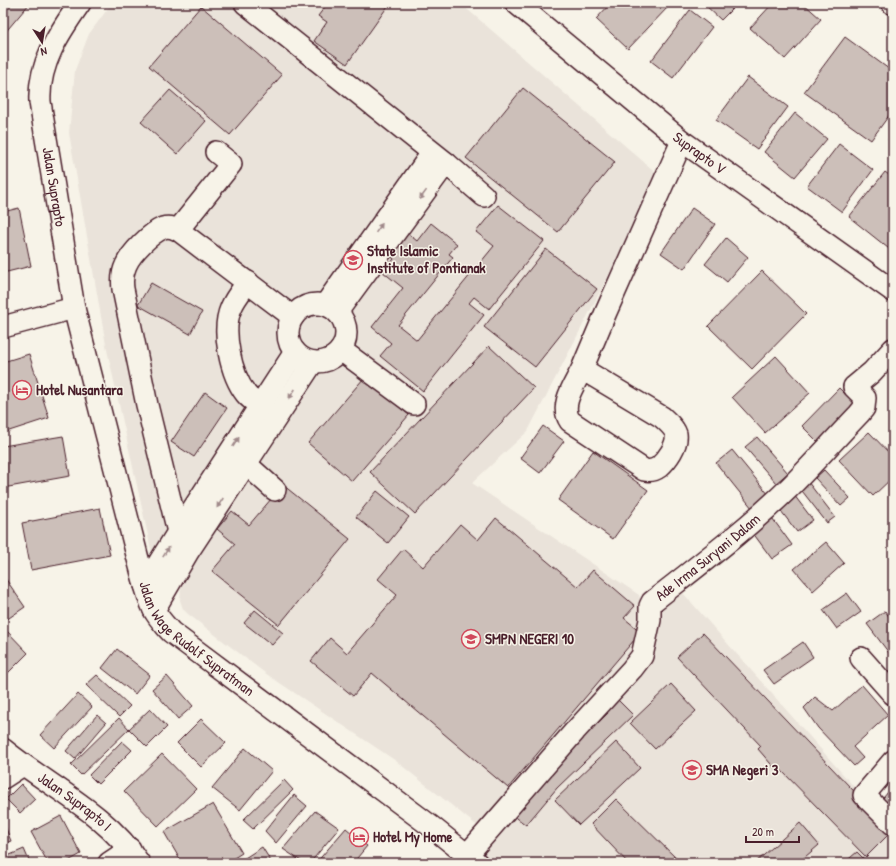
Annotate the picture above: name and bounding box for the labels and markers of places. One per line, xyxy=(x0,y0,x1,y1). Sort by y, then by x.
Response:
place label: State Islamic Institute of Pontianak xyxy=(367,240,486,278)
school or university icon: State Islamic Institute of Pontianak xyxy=(342,249,364,271)
hotel icon: Hotel Nusantara xyxy=(11,379,33,401)
place label: Hotel Nusantara xyxy=(36,379,123,400)
school or university icon: SMPN NEGERI 10 xyxy=(460,628,482,650)
place label: SMPN NEGERI 10 xyxy=(485,628,574,649)
school or university icon: SMA Negeri 3 xyxy=(681,759,703,781)
place label: SMA Negeri 3 xyxy=(706,759,779,781)
hotel icon: Hotel My Home xyxy=(348,826,370,848)
place label: Hotel My Home xyxy=(373,826,453,848)

